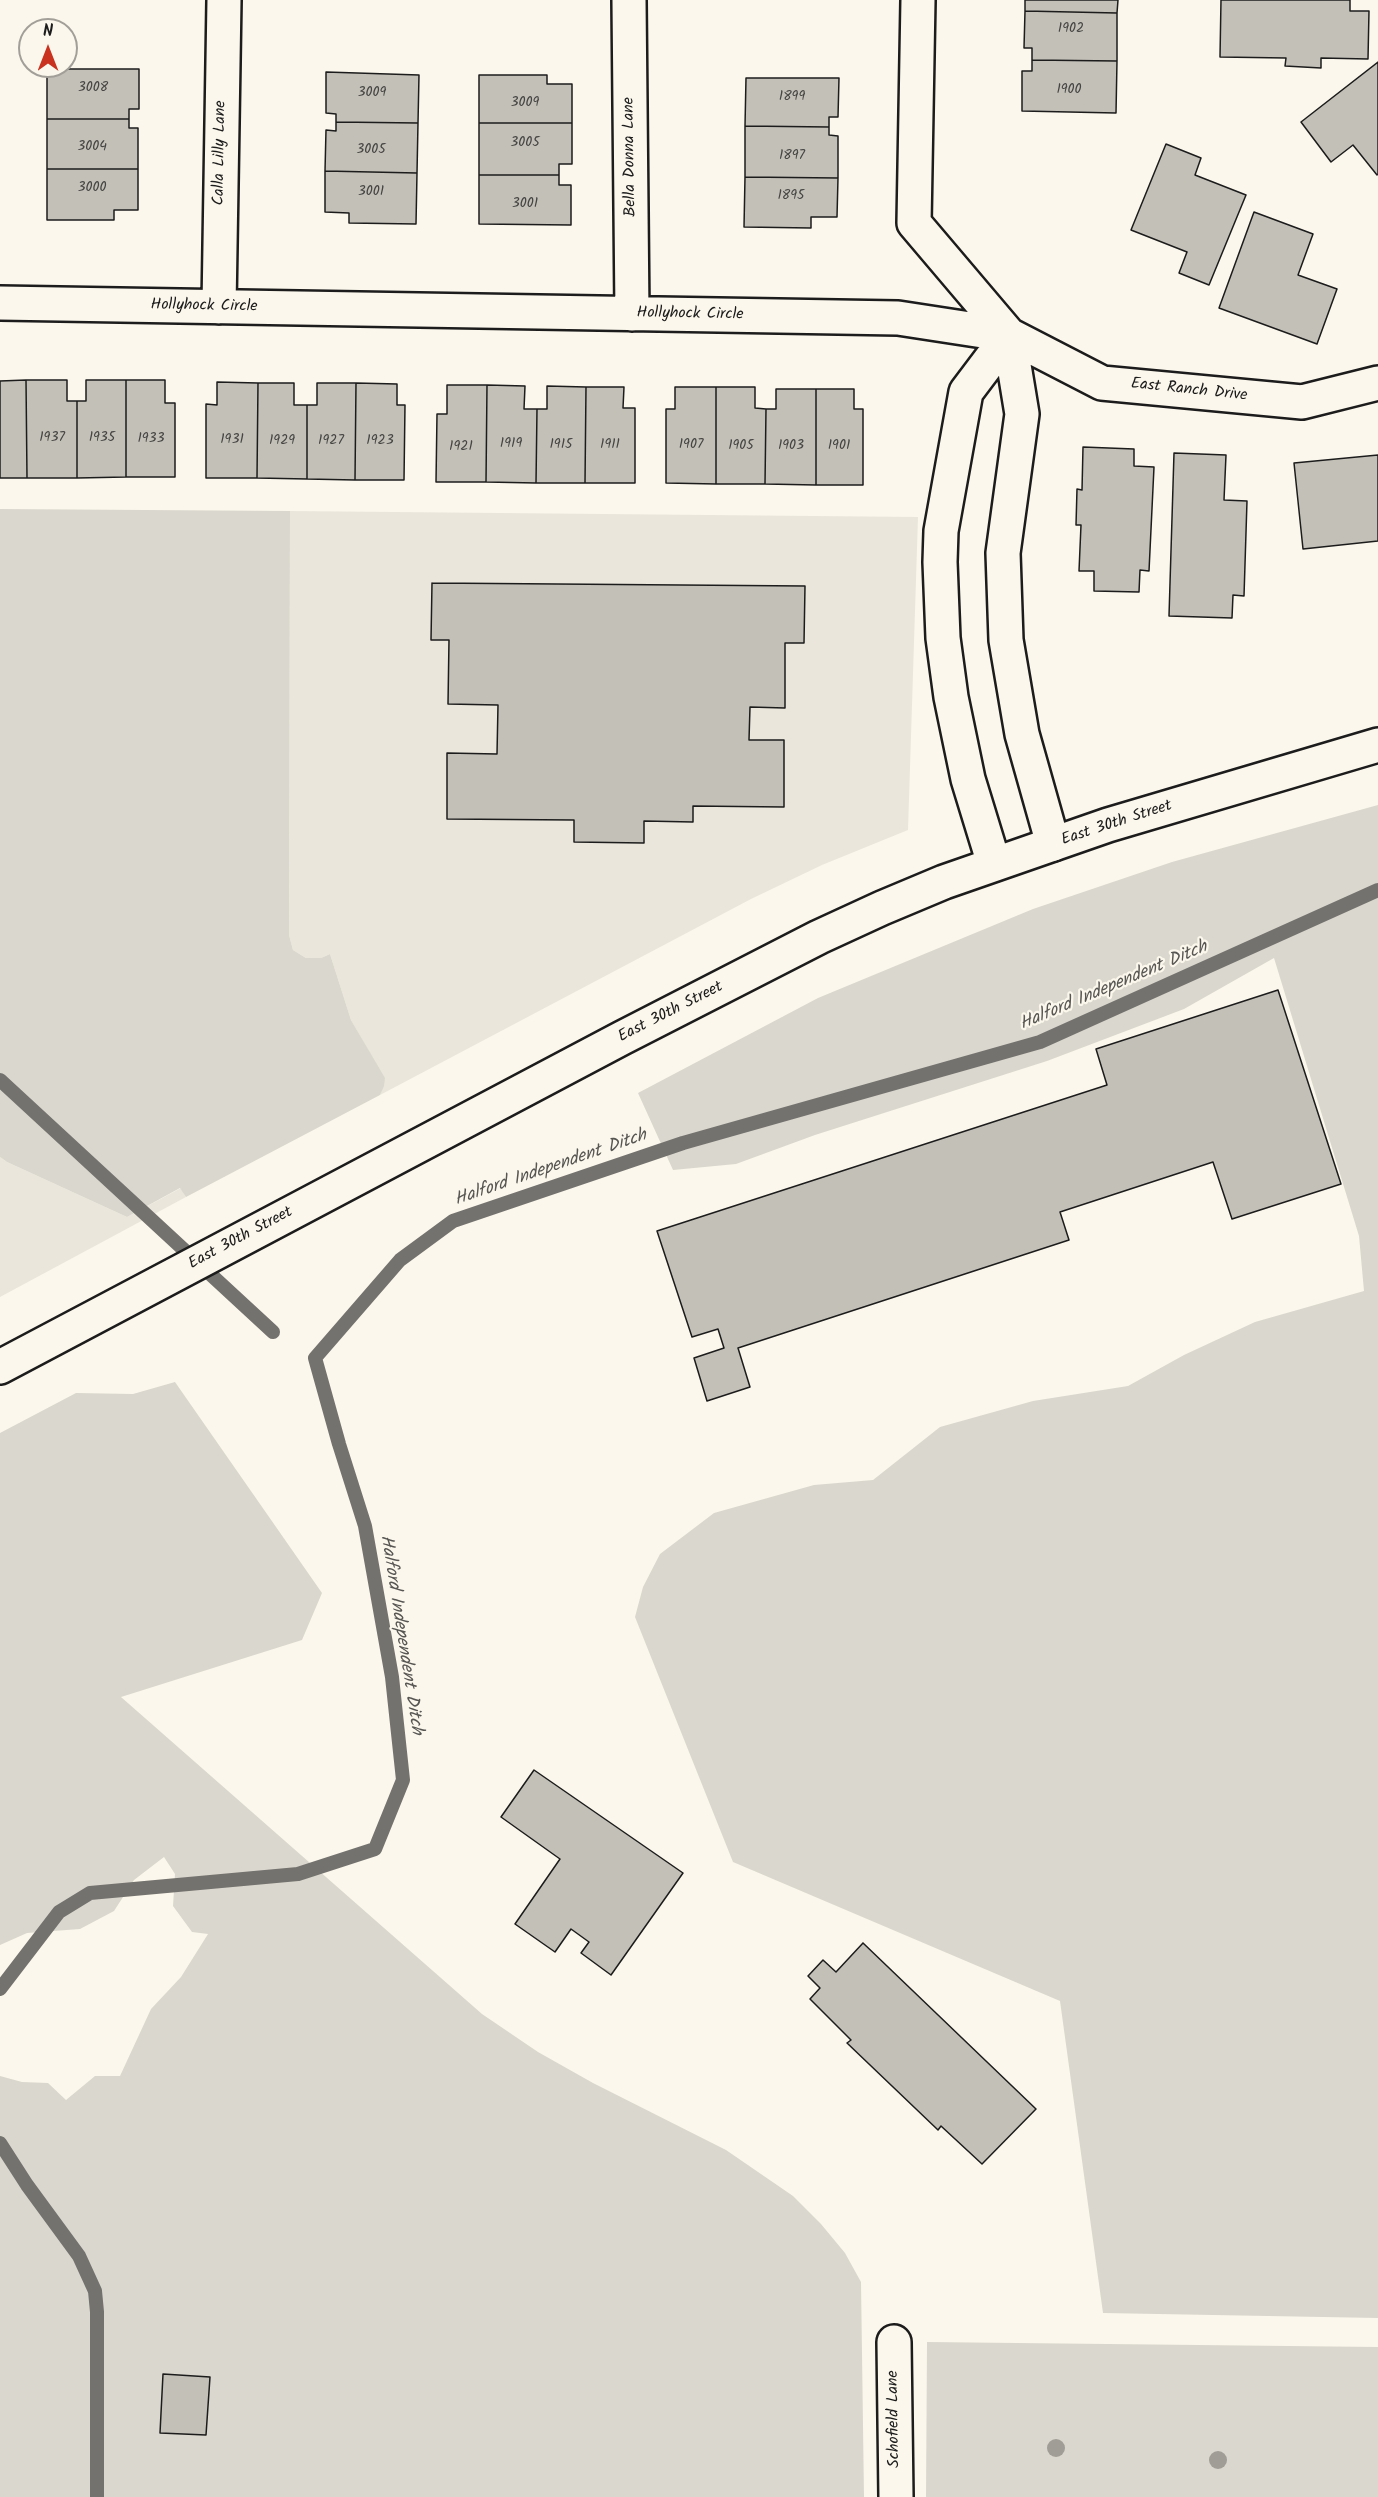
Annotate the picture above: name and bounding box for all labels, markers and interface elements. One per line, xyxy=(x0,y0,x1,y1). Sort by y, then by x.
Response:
north arrow xyxy=(18,18,78,78)
text: N xyxy=(43,19,53,44)
house number: 1902 xyxy=(1058,22,1084,38)
house number: 3008 xyxy=(78,81,108,97)
house number: 1900 xyxy=(1056,83,1082,99)
house number: 3009 xyxy=(358,86,386,102)
house number: 1899 xyxy=(779,90,805,106)
house number: 3009 xyxy=(511,96,539,112)
street label: Bella Donna Lane xyxy=(620,97,642,217)
street label: Calla Lilly Lane xyxy=(210,100,232,206)
house number: 3005 xyxy=(510,136,540,152)
house number: 3004 xyxy=(77,140,107,156)
house number: 3005 xyxy=(356,143,386,159)
house number: 1897 xyxy=(779,149,805,165)
house number: 3000 xyxy=(78,181,106,197)
house number: 3001 xyxy=(358,185,384,201)
house number: 1895 xyxy=(777,189,805,205)
house number: 3001 xyxy=(512,197,538,213)
street label: Hollyhock Circle xyxy=(150,296,258,318)
street label: Hollyhock Circle xyxy=(636,304,744,326)
street label: East Ranch Drive xyxy=(1130,375,1248,407)
house number: 1937 xyxy=(39,431,65,447)
house number: 1935 xyxy=(89,431,115,447)
house number: 1933 xyxy=(137,432,165,448)
house number: 1931 xyxy=(220,433,244,449)
house number: 1929 xyxy=(269,434,295,450)
house number: 1927 xyxy=(318,434,344,450)
house number: 1923 xyxy=(366,434,394,450)
house number: 1919 xyxy=(500,437,522,453)
house number: 1915 xyxy=(549,438,573,454)
house number: 1911 xyxy=(600,438,620,454)
house number: 1907 xyxy=(679,438,703,454)
house number: 1905 xyxy=(728,439,754,455)
house number: 1903 xyxy=(778,439,804,455)
house number: 1901 xyxy=(828,439,850,455)
house number: 1921 xyxy=(449,440,473,456)
street label: East 30th Street xyxy=(1059,797,1175,851)
water label: Halford Independent Ditch xyxy=(1017,938,1211,1036)
street label: East 30th Street xyxy=(615,978,727,1048)
water label: Halford Independent Ditch xyxy=(452,1126,650,1212)
street label: East 30th Street xyxy=(186,1203,296,1275)
water label: Halford Independent Ditch xyxy=(374,1534,426,1736)
street label: Schofield Lane xyxy=(885,2370,905,2468)

